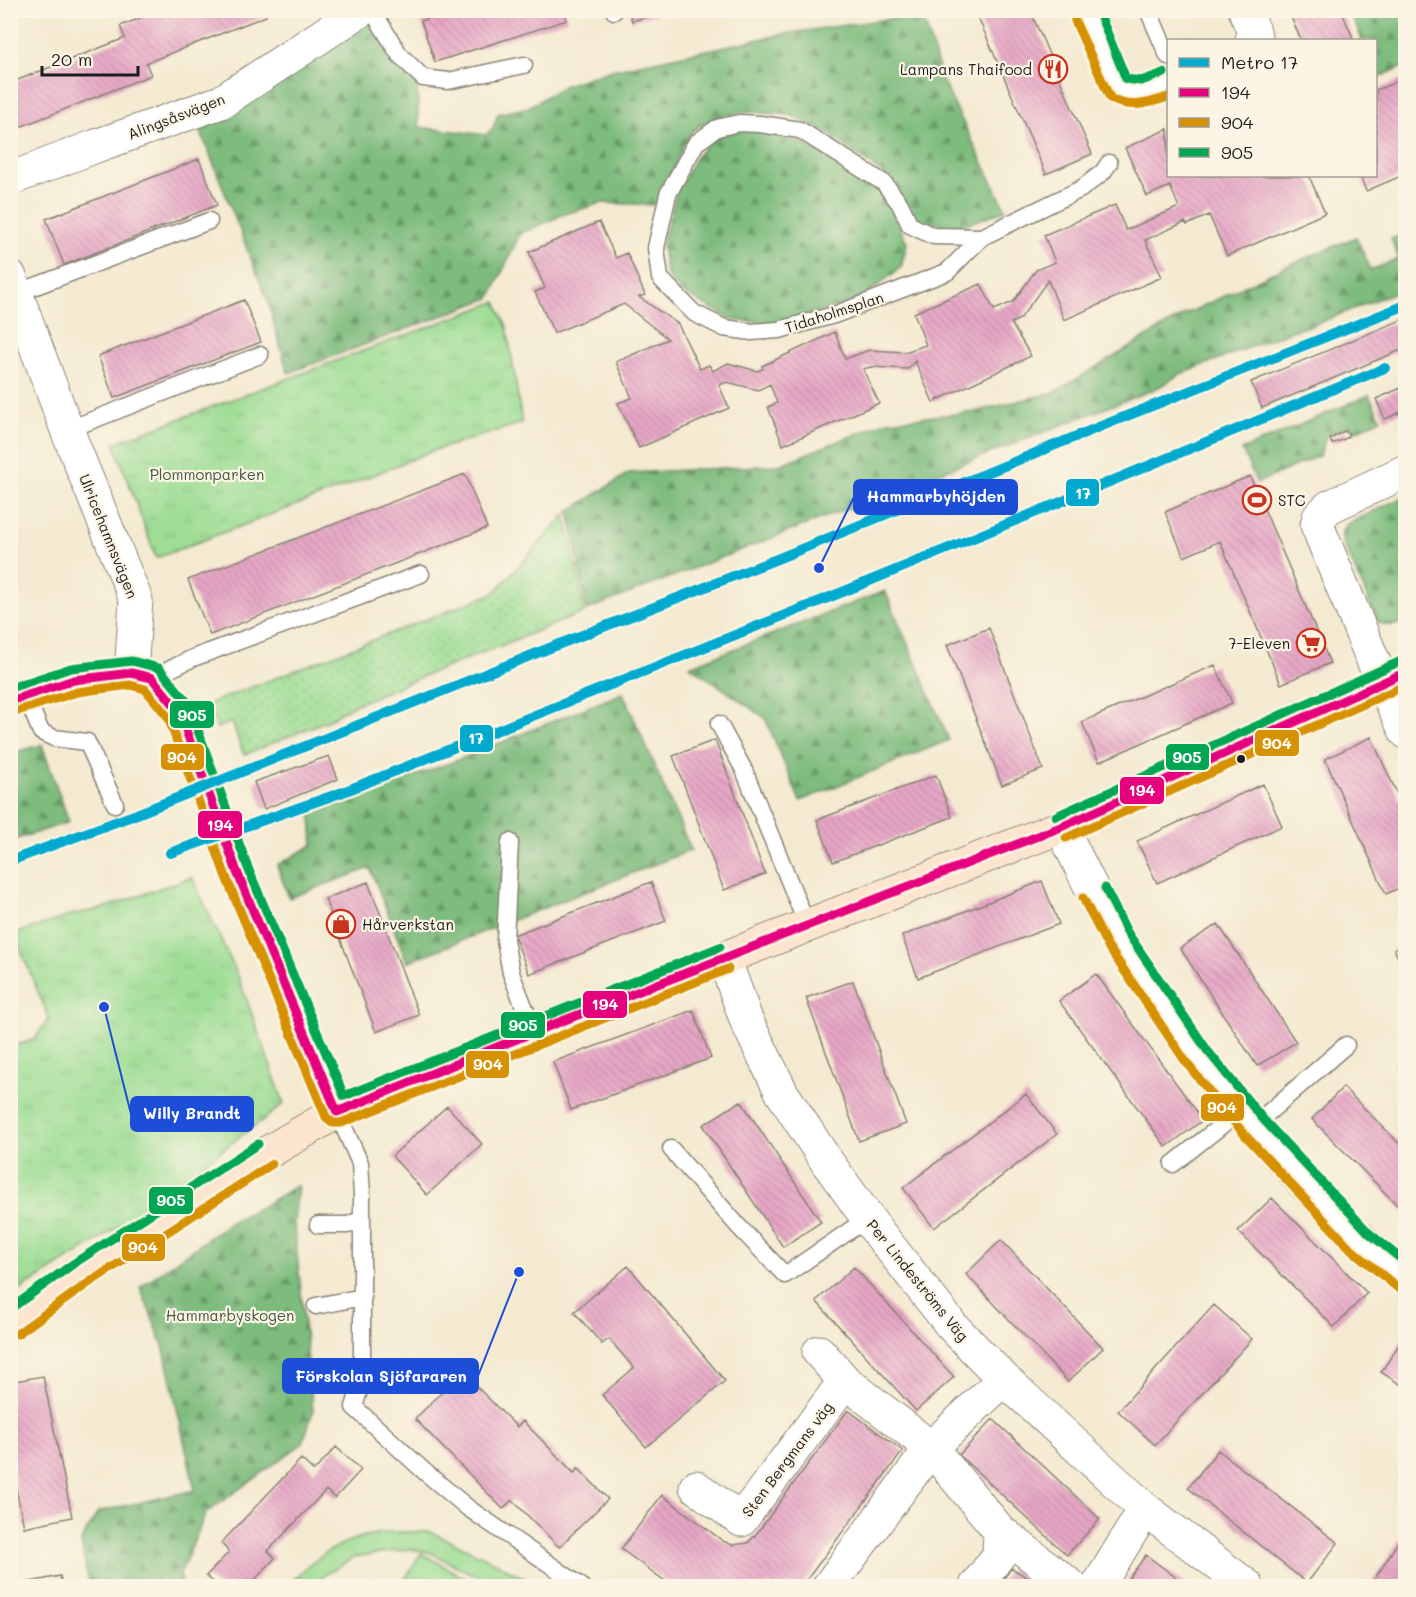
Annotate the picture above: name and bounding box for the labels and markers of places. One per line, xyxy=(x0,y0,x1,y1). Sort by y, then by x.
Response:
restaurant icon: Lampans Thaifood xyxy=(1037,53,1069,85)
place label: Lampans Thaifood xyxy=(900,59,1032,79)
callout: Hammarbyhöjden xyxy=(854,480,1017,514)
sports icon: STC xyxy=(1241,484,1273,516)
place label: STC xyxy=(1278,490,1306,510)
supermarket icon: 7-Eleven xyxy=(1295,627,1327,659)
place label: 7-Eleven xyxy=(1228,633,1290,653)
unlabelled marker xyxy=(1235,753,1247,765)
shop icon: Hårverkstan xyxy=(325,908,357,940)
place label: Hårverkstan xyxy=(362,914,454,934)
callout: Willy Brandt xyxy=(131,1097,253,1131)
callout: Förskolan Sjöfararen xyxy=(283,1359,478,1393)

